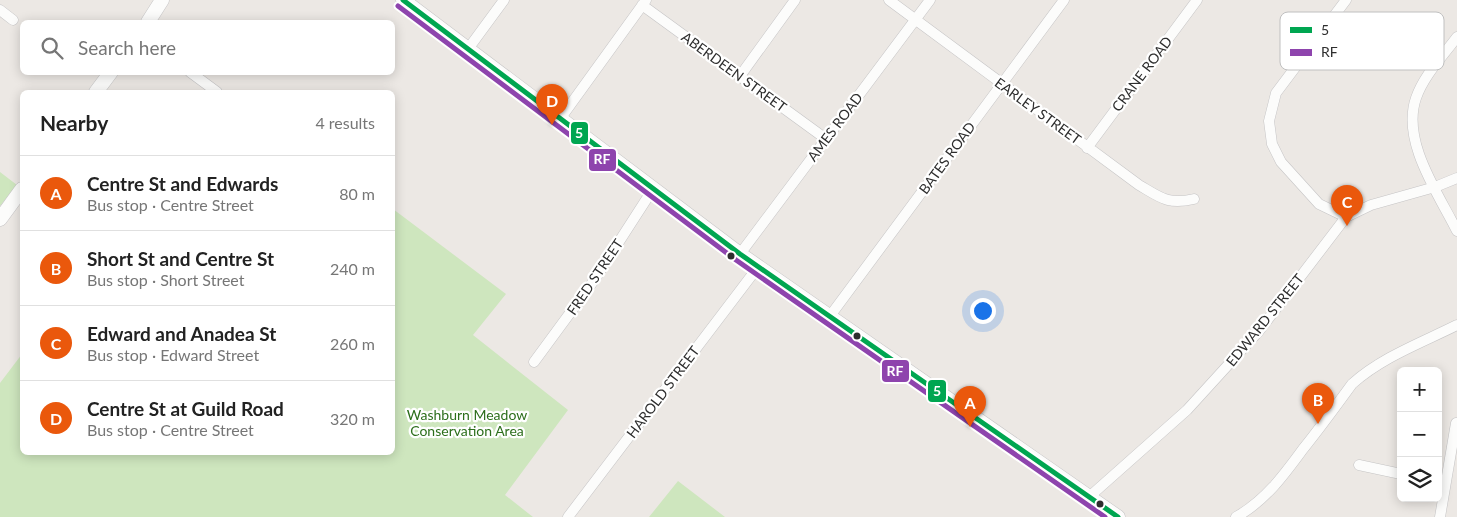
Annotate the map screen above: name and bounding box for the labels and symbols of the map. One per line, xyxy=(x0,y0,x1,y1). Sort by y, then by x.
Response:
legend xyxy=(1280,12,1444,70)
text: 5 xyxy=(1321,21,1329,38)
street label: ABERDEEN STREET xyxy=(679,28,791,116)
street label: CRANE ROAD xyxy=(1108,33,1175,115)
text: RF xyxy=(1321,43,1338,60)
street label: EARLEY STREET xyxy=(992,74,1085,148)
pin: D xyxy=(536,84,568,125)
street label: AMES ROAD xyxy=(803,89,866,164)
street label: BATES ROAD xyxy=(915,118,978,197)
line badge: 5 xyxy=(570,121,589,145)
text: 5 xyxy=(575,124,583,141)
line badge: RF xyxy=(588,148,617,172)
text: RF xyxy=(594,150,611,167)
pin: C xyxy=(1331,185,1363,226)
street label: FRED STREET xyxy=(563,235,627,318)
unlabelled marker xyxy=(726,251,736,261)
street label: EDWARD STREET xyxy=(1222,269,1308,369)
your location xyxy=(970,298,996,324)
unlabelled marker xyxy=(852,331,862,341)
street label: HAROLD STREET xyxy=(623,342,703,441)
line badge: RF xyxy=(881,359,910,383)
text: RF xyxy=(887,362,904,379)
line badge: 5 xyxy=(927,379,947,403)
text: 5 xyxy=(933,382,941,399)
pin: B xyxy=(1302,383,1334,424)
pin: A xyxy=(954,386,986,427)
park label: Washburn Meadow Conservation Area xyxy=(407,406,527,439)
unlabelled marker xyxy=(1095,499,1105,509)

